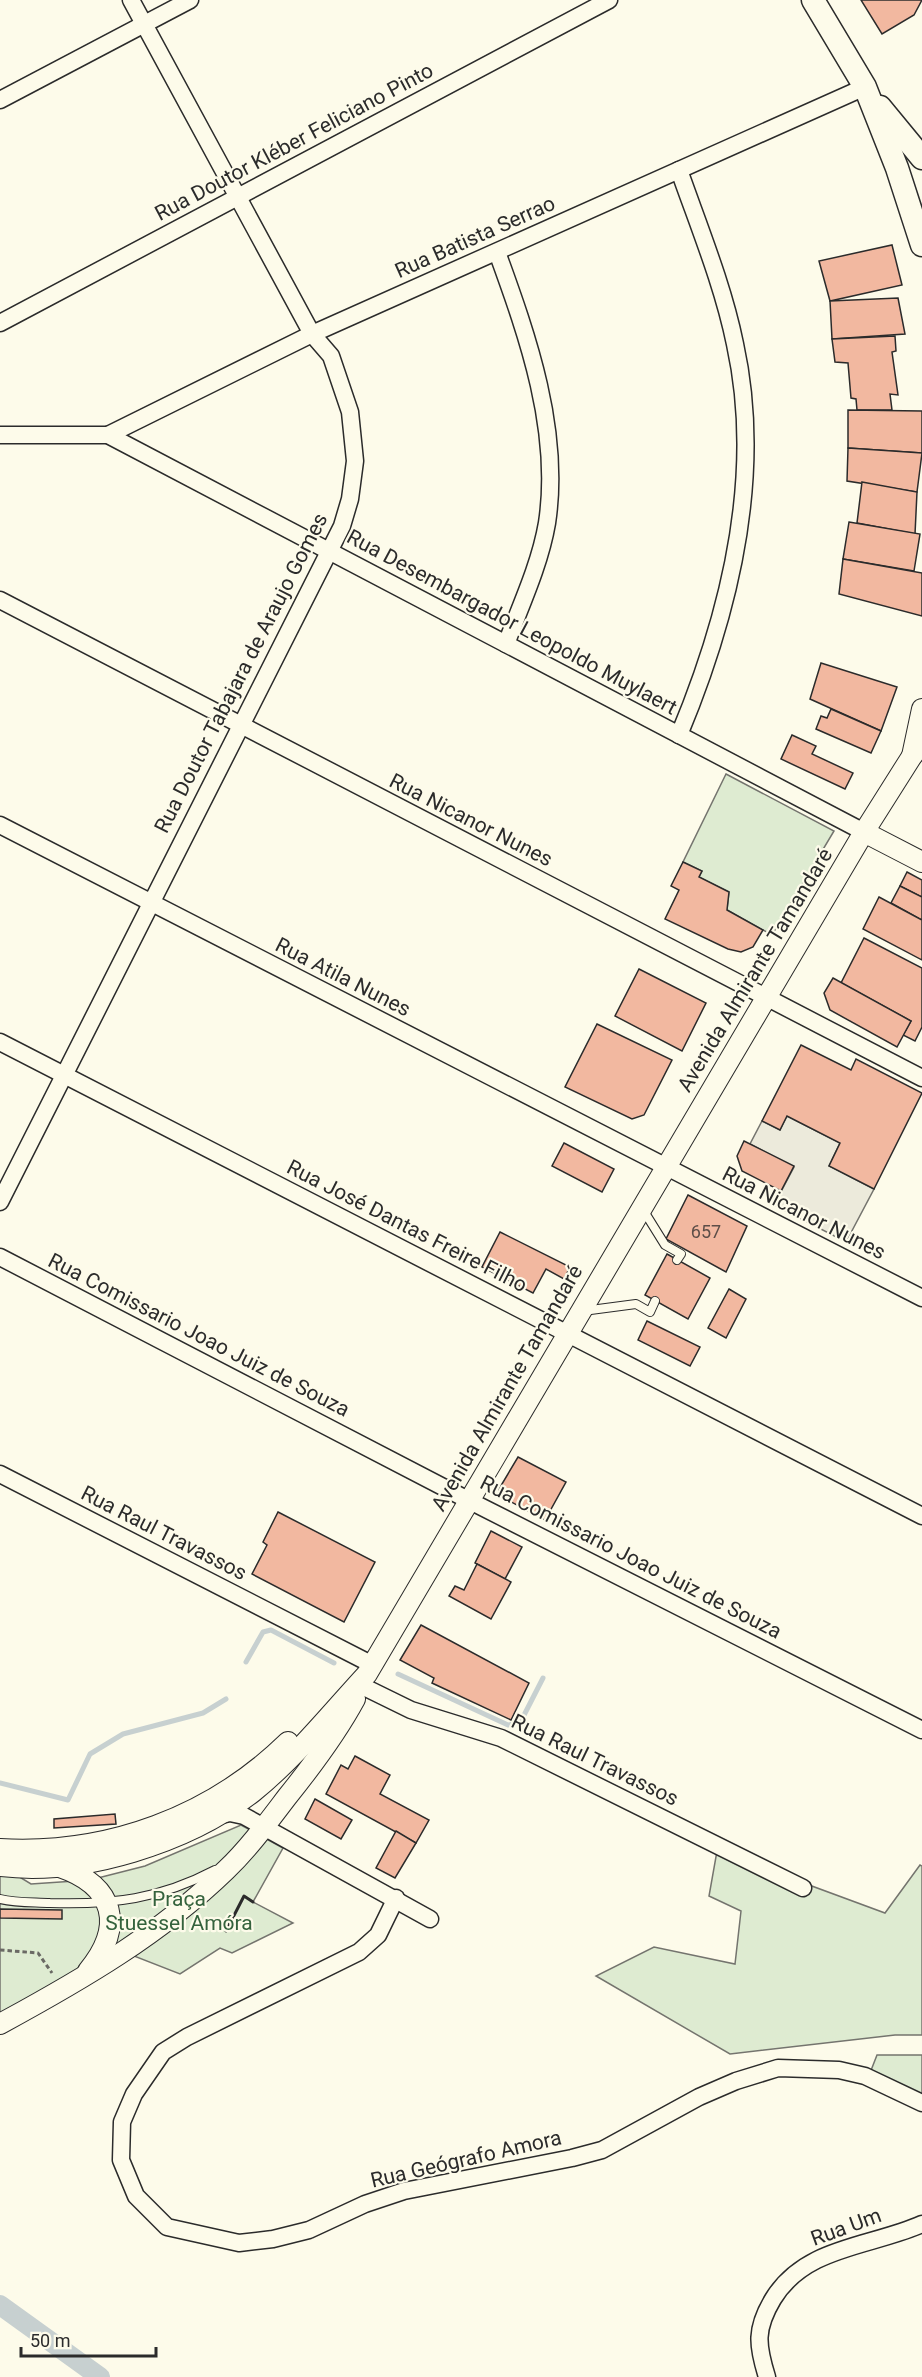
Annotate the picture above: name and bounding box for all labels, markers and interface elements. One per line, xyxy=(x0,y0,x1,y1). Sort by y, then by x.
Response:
street label: Rua Doutor Kléber Feliciano Pinto xyxy=(151,58,437,226)
street label: Rua Batista Serrao xyxy=(391,191,559,283)
street label: Rua Doutor Tabajara de Araujo Gomes xyxy=(150,509,332,837)
street label: Rua Desembargador Leopoldo Muylaert xyxy=(343,524,681,720)
street label: Rua Nicanor Nunes xyxy=(386,769,556,871)
street label: Avenida Almirante Tamandaré xyxy=(673,844,837,1096)
street label: Rua Atila Nunes xyxy=(271,933,415,1021)
street label: Rua José Dantas Freire Filho xyxy=(283,1155,531,1297)
street label: Rua Nicanor Nunes xyxy=(719,1162,889,1264)
house number: 657 xyxy=(691,1221,721,1242)
street label: Rua Comissario Joao Juiz de Souza xyxy=(44,1248,354,1422)
street label: Avenida Almirante Tamandaré xyxy=(427,1261,587,1515)
street label: Rua Comissario Joao Juiz de Souza xyxy=(476,1470,786,1644)
street label: Rua Raul Travassos xyxy=(77,1481,251,1585)
street label: Rua Raul Travassos xyxy=(508,1709,682,1811)
park label: Praça Stuessel Amóra xyxy=(105,1887,253,1935)
street label: Rua Geógrafo Amora xyxy=(368,2125,564,2193)
street label: Rua Um xyxy=(808,2203,884,2251)
scale bar xyxy=(21,2320,156,2358)
text: 50 m xyxy=(30,2330,70,2351)

